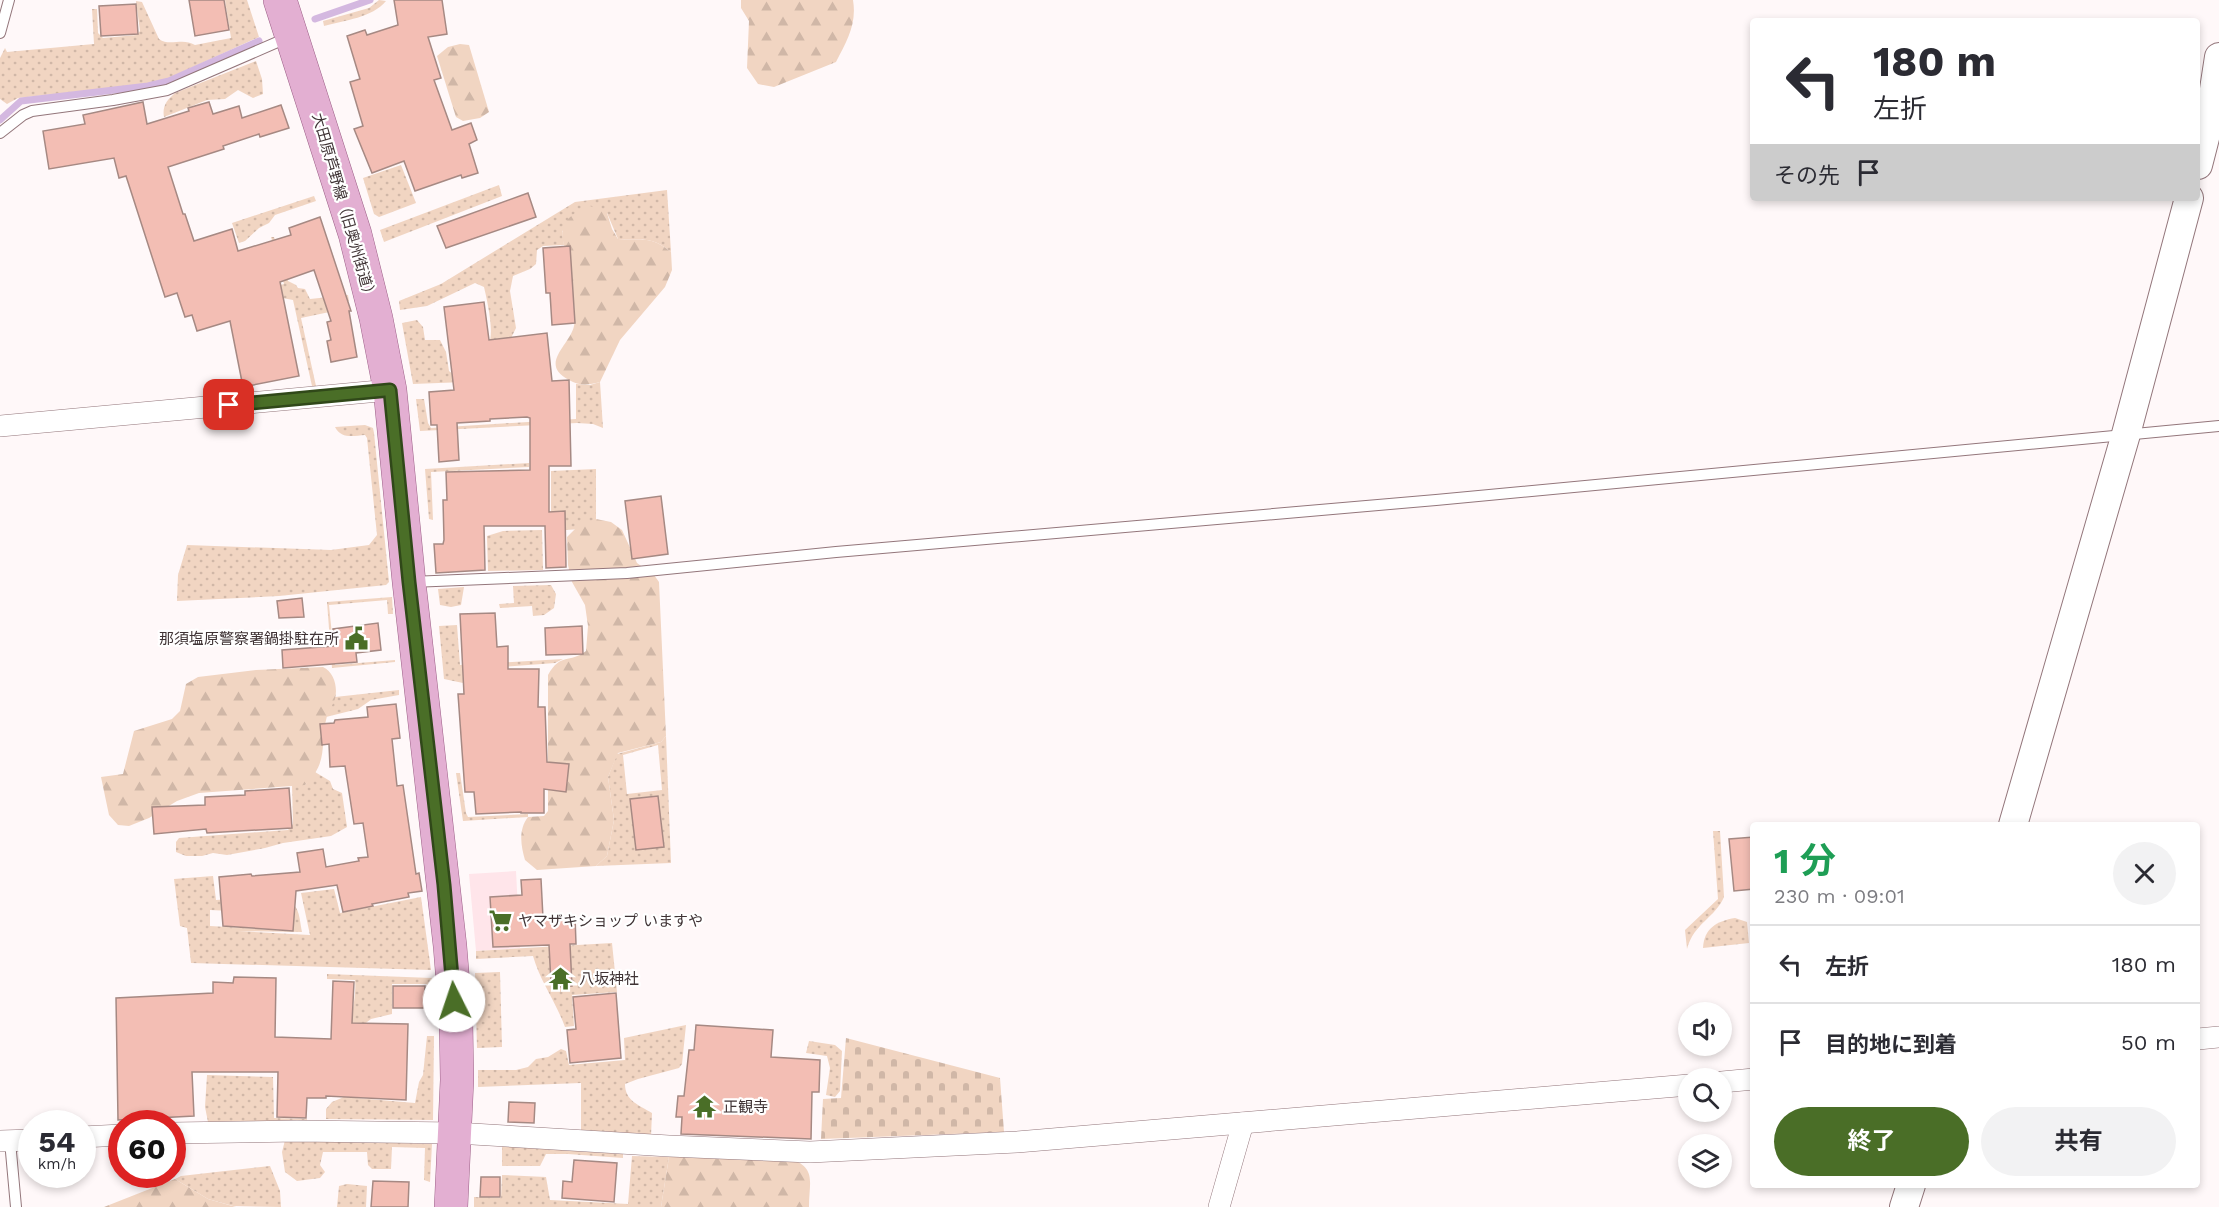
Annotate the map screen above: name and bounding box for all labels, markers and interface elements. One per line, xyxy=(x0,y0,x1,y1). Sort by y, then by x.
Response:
text: 180 m xyxy=(1873,37,1996,86)
icon: left xyxy=(1774,42,1852,120)
text: 左折 xyxy=(1873,93,1927,125)
street label: 大田原芦野線（旧奥州街道） xyxy=(308,111,380,303)
icon: arrive xyxy=(1852,156,1885,189)
text: その先 xyxy=(1774,163,1840,188)
pin xyxy=(203,379,254,430)
icon: arrive xyxy=(212,388,245,421)
public building icon: 那須塩原警察署鍋掛駐在所 xyxy=(344,626,370,652)
place label: 那須塩原警察署鍋掛駐在所 xyxy=(159,630,339,648)
text: 1 分 xyxy=(1774,840,1836,882)
button: close xyxy=(2113,842,2176,905)
text: 230 m · 09:01 xyxy=(1774,884,1905,908)
supermarket icon: ヤマザキショップ いますや xyxy=(487,908,513,934)
place label: ヤマザキショップ いますや xyxy=(518,912,703,930)
icon: left xyxy=(1774,948,1807,981)
text: 180 m xyxy=(2112,952,2176,977)
text: 左折 xyxy=(1825,954,1869,979)
temple icon: 八坂神社 xyxy=(548,966,574,992)
position arrow xyxy=(422,969,486,1033)
place label: 八坂神社 xyxy=(579,970,639,988)
map controls xyxy=(1678,1002,1732,1188)
button: sound xyxy=(1678,1002,1732,1056)
icon: arrive xyxy=(1774,1026,1807,1059)
text: 50 m xyxy=(2121,1030,2176,1055)
text: 目的地に到着 xyxy=(1825,1032,1957,1057)
button: search xyxy=(1678,1068,1732,1122)
temple icon: 正観寺 xyxy=(692,1094,718,1120)
place label: 正観寺 xyxy=(723,1098,768,1116)
button: 終了 xyxy=(1774,1107,1969,1176)
button: 共有 xyxy=(1981,1107,2176,1176)
speed limit sign: 60 xyxy=(108,1110,186,1188)
text: 54 xyxy=(39,1124,75,1159)
button: layers xyxy=(1678,1134,1732,1188)
text: km/h xyxy=(38,1155,76,1173)

